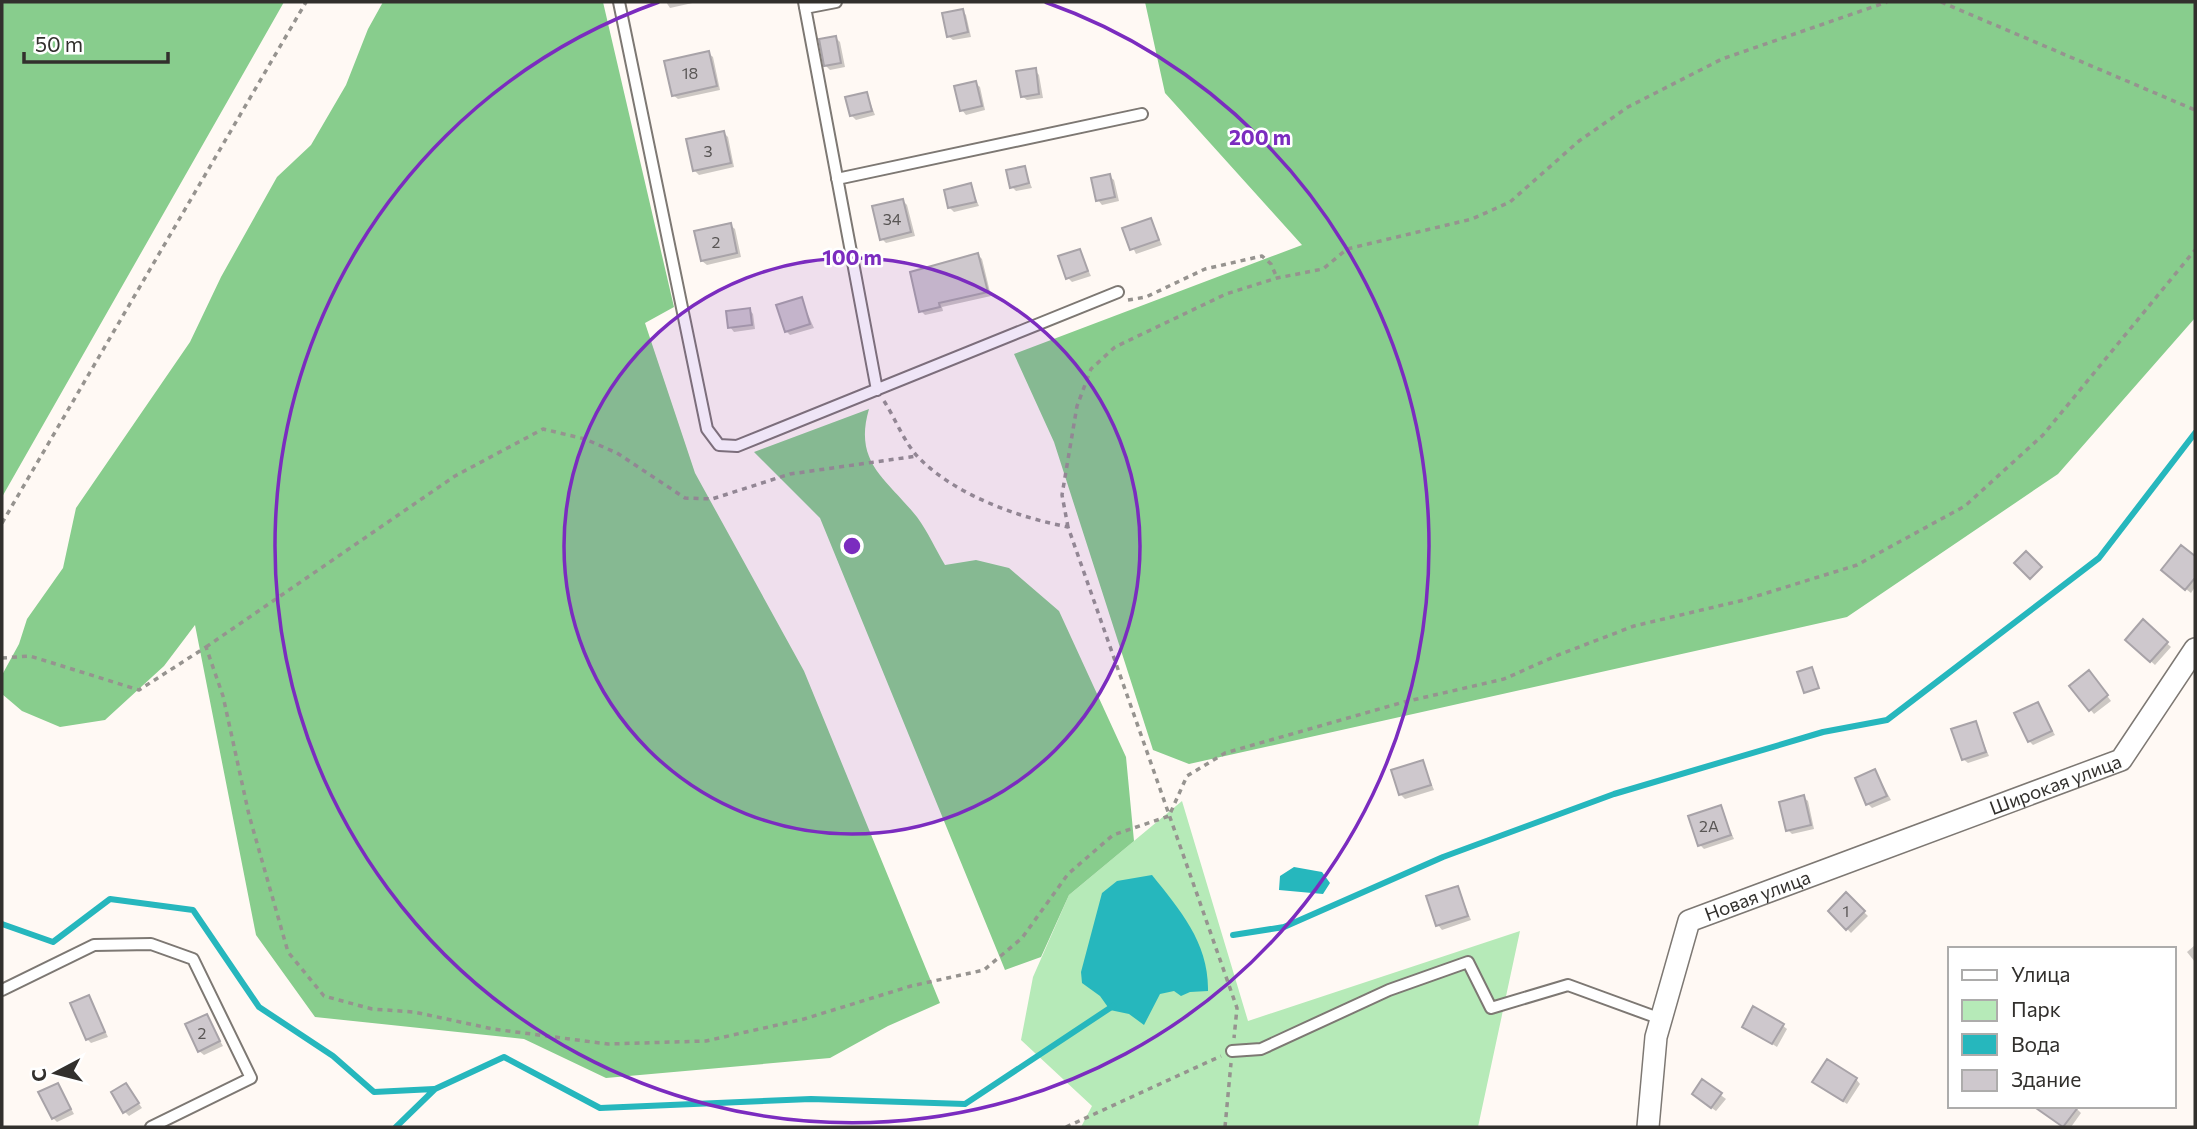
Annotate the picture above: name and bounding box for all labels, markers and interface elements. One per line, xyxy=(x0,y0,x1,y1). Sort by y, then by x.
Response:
scale bar xyxy=(24,21,168,65)
text: 50 m xyxy=(35,31,83,56)
house number: 18 xyxy=(682,63,698,82)
text: 200 m xyxy=(1229,124,1291,149)
house number: 3 xyxy=(703,141,713,160)
house number: 34 xyxy=(883,209,902,228)
house number: 2 xyxy=(712,232,721,251)
text: 100 m xyxy=(822,244,882,269)
centre of rings xyxy=(840,534,864,558)
street label: Широкая улица xyxy=(1986,749,2124,819)
house number: 2А xyxy=(1699,816,1719,835)
street label: Новая улица xyxy=(1701,865,1813,925)
house number: 1 xyxy=(1843,901,1849,920)
legend xyxy=(1948,947,2176,1108)
text: Улица xyxy=(2011,961,2070,986)
text: Парк xyxy=(2011,996,2061,1021)
house number: 2 xyxy=(198,1023,207,1042)
text: Вода xyxy=(2011,1031,2060,1056)
north arrow xyxy=(21,1038,91,1108)
text: Здание xyxy=(2011,1066,2081,1091)
text: С xyxy=(26,1067,51,1083)

